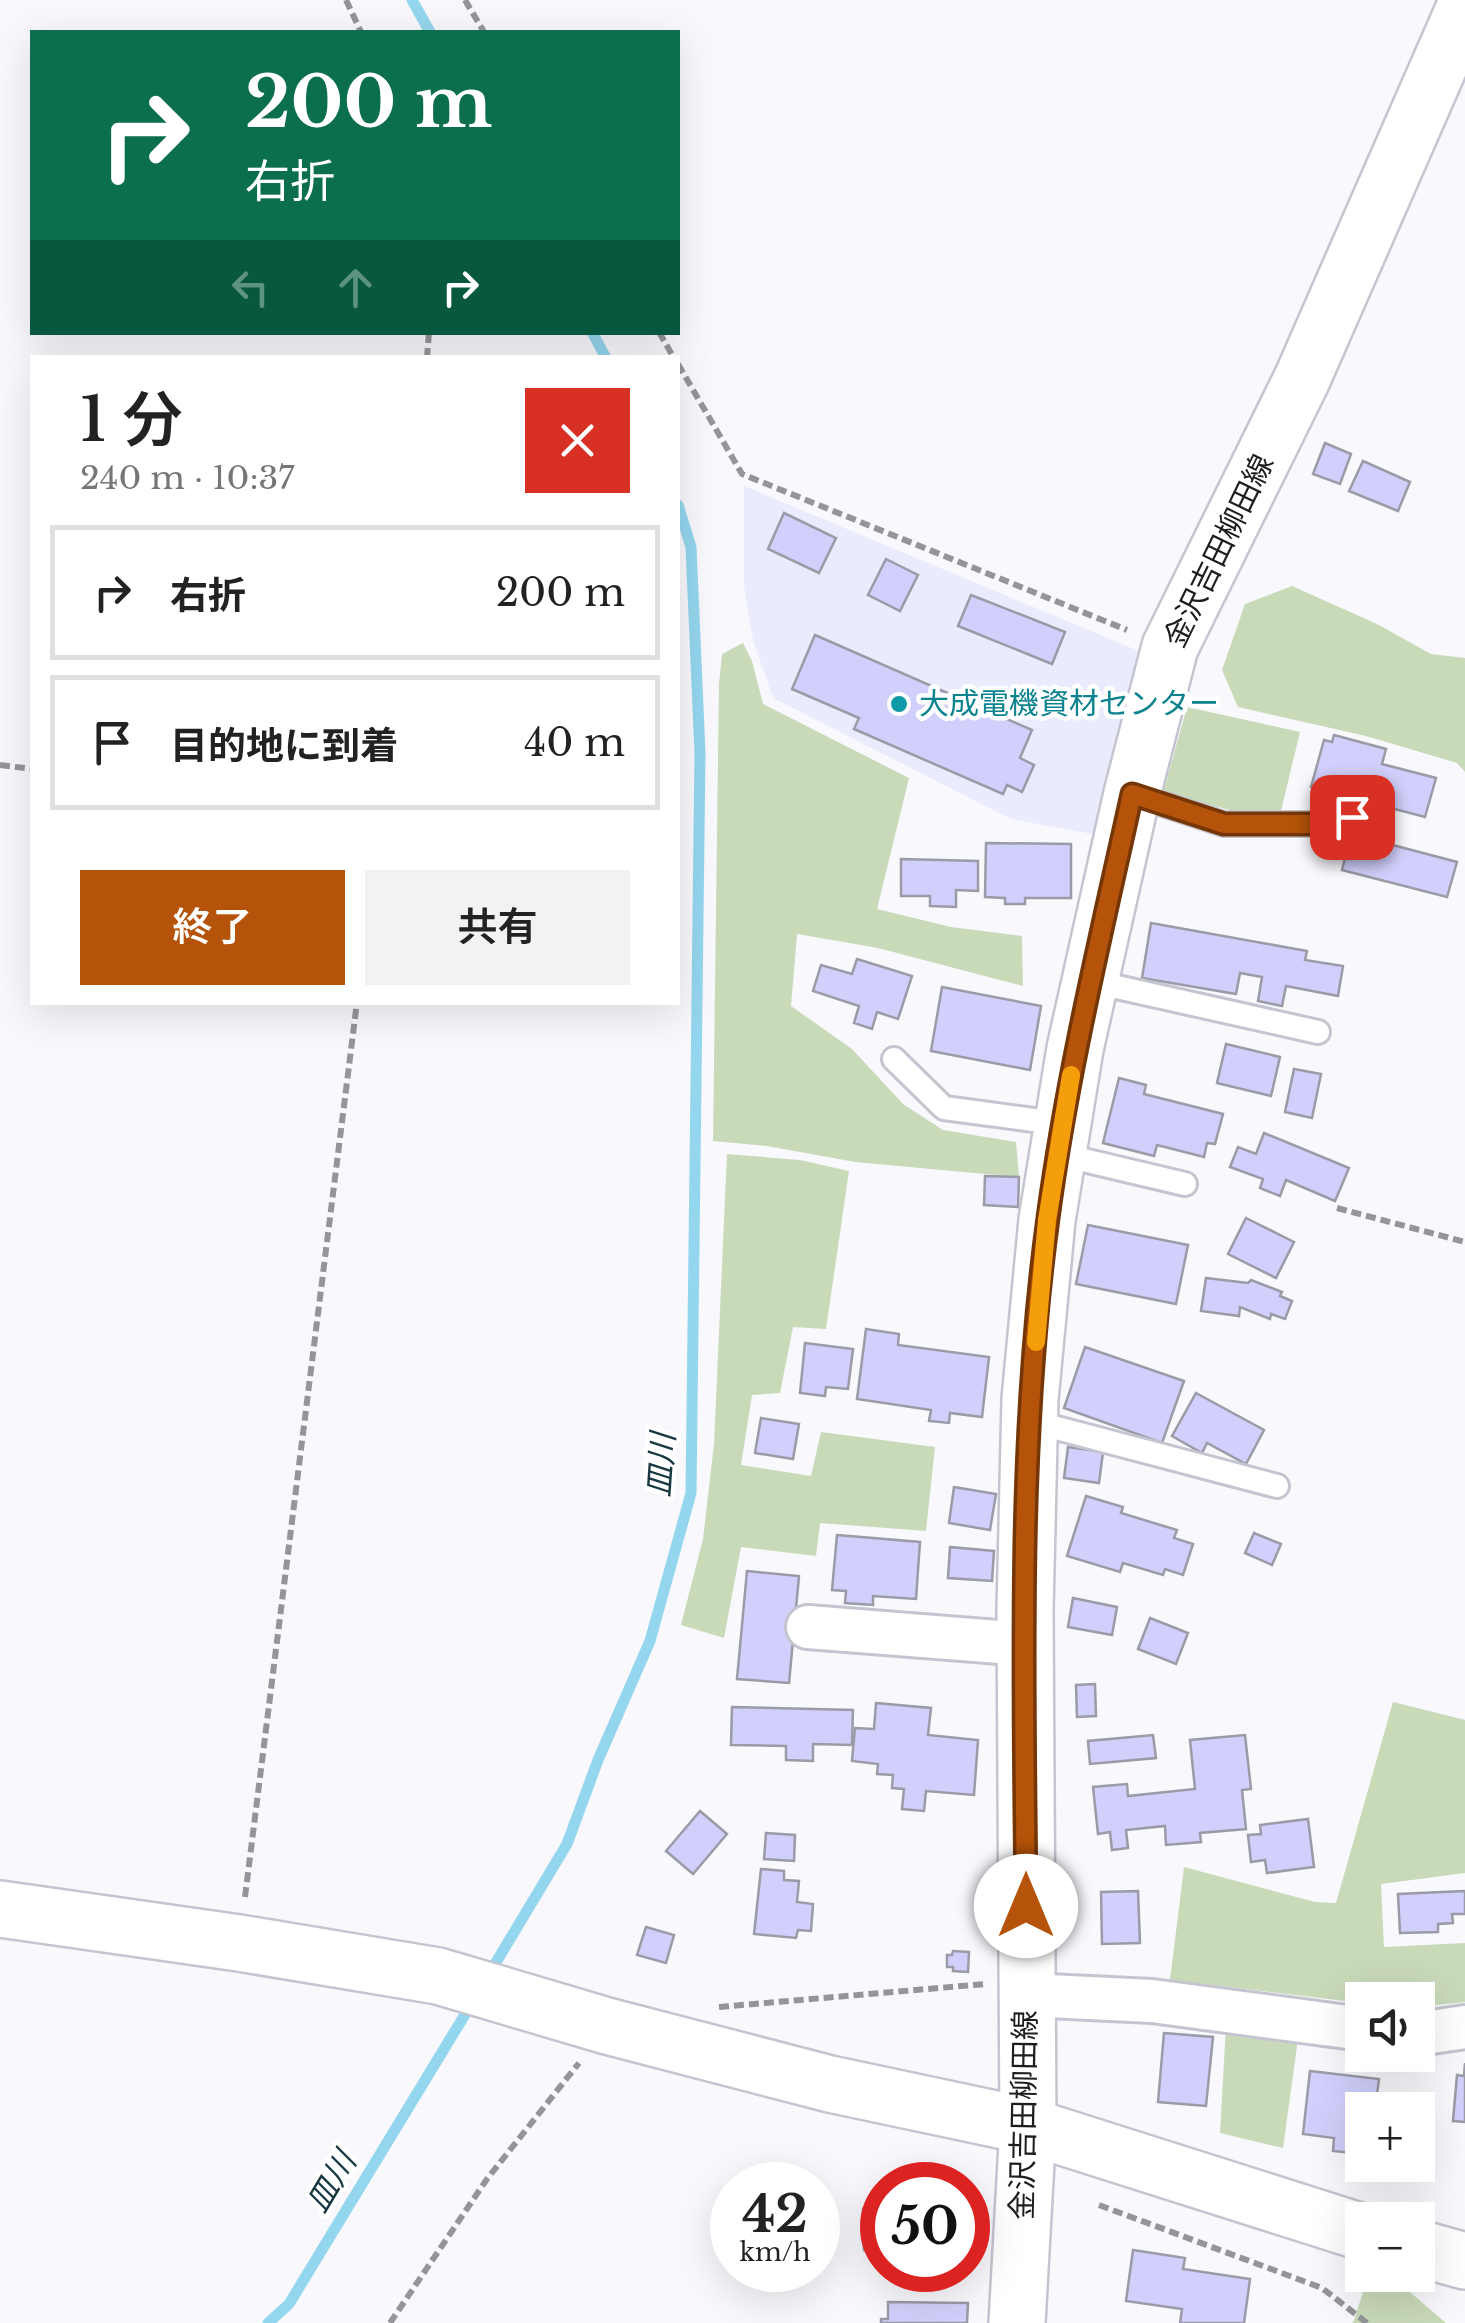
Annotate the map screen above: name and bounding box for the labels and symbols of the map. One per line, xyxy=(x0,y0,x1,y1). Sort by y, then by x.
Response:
street label: 金沢吉田柳田線 xyxy=(1156,448,1281,653)
place label: 大成電機資材センター xyxy=(919,685,1219,722)
marker: 大成電機資材センター xyxy=(888,693,910,715)
pin xyxy=(1310,775,1395,860)
water label: 皿川 xyxy=(639,1429,683,1498)
position arrow xyxy=(974,1854,1078,1958)
street label: 金沢吉田柳田線 xyxy=(1003,2010,1044,2220)
water label: 皿川 xyxy=(297,2142,366,2220)
speed limit sign: 50 xyxy=(860,2162,990,2292)

